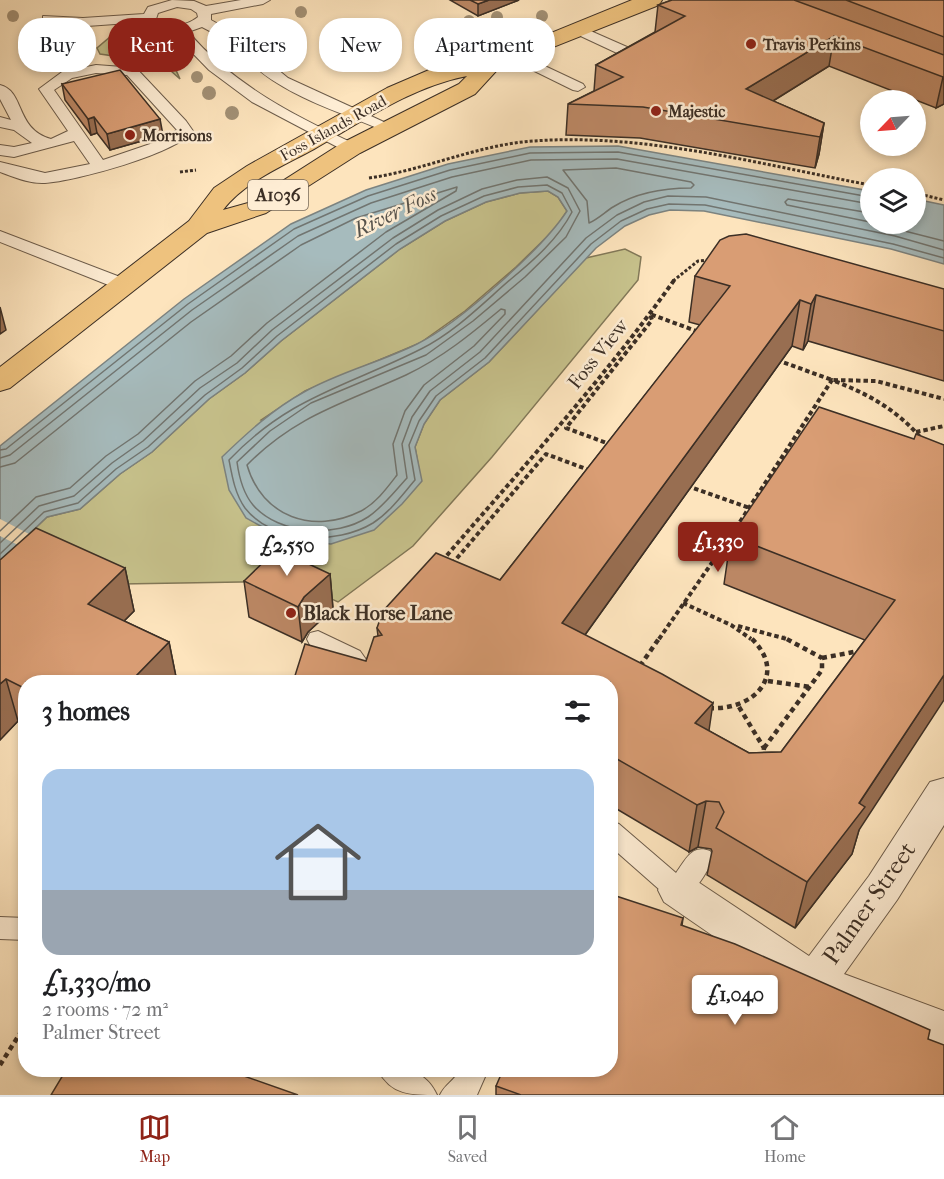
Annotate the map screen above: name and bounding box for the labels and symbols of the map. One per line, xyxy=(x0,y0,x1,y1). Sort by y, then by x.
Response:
place label: Travis Perkins xyxy=(762,35,861,54)
marker: Travis Perkins xyxy=(744,37,758,51)
north arrow xyxy=(860,90,926,156)
street label: Foss Islands Road xyxy=(276,91,390,165)
place label: Majestic xyxy=(667,102,725,121)
marker: Majestic xyxy=(649,104,663,118)
place label: Morrisons xyxy=(141,126,212,145)
marker: Morrisons xyxy=(123,128,137,142)
road number: A1036 xyxy=(248,180,308,210)
water label: River Foss xyxy=(348,181,441,243)
street label: Foss View xyxy=(563,314,634,394)
pin: £1,330 xyxy=(669,522,767,573)
pin: £2,550 xyxy=(238,526,336,577)
place label: Black Horse Lane xyxy=(303,602,453,625)
marker: Black Horse Lane xyxy=(284,606,298,620)
street label: Palmer Street xyxy=(817,836,922,969)
pin: £1,040 xyxy=(686,975,784,1026)

